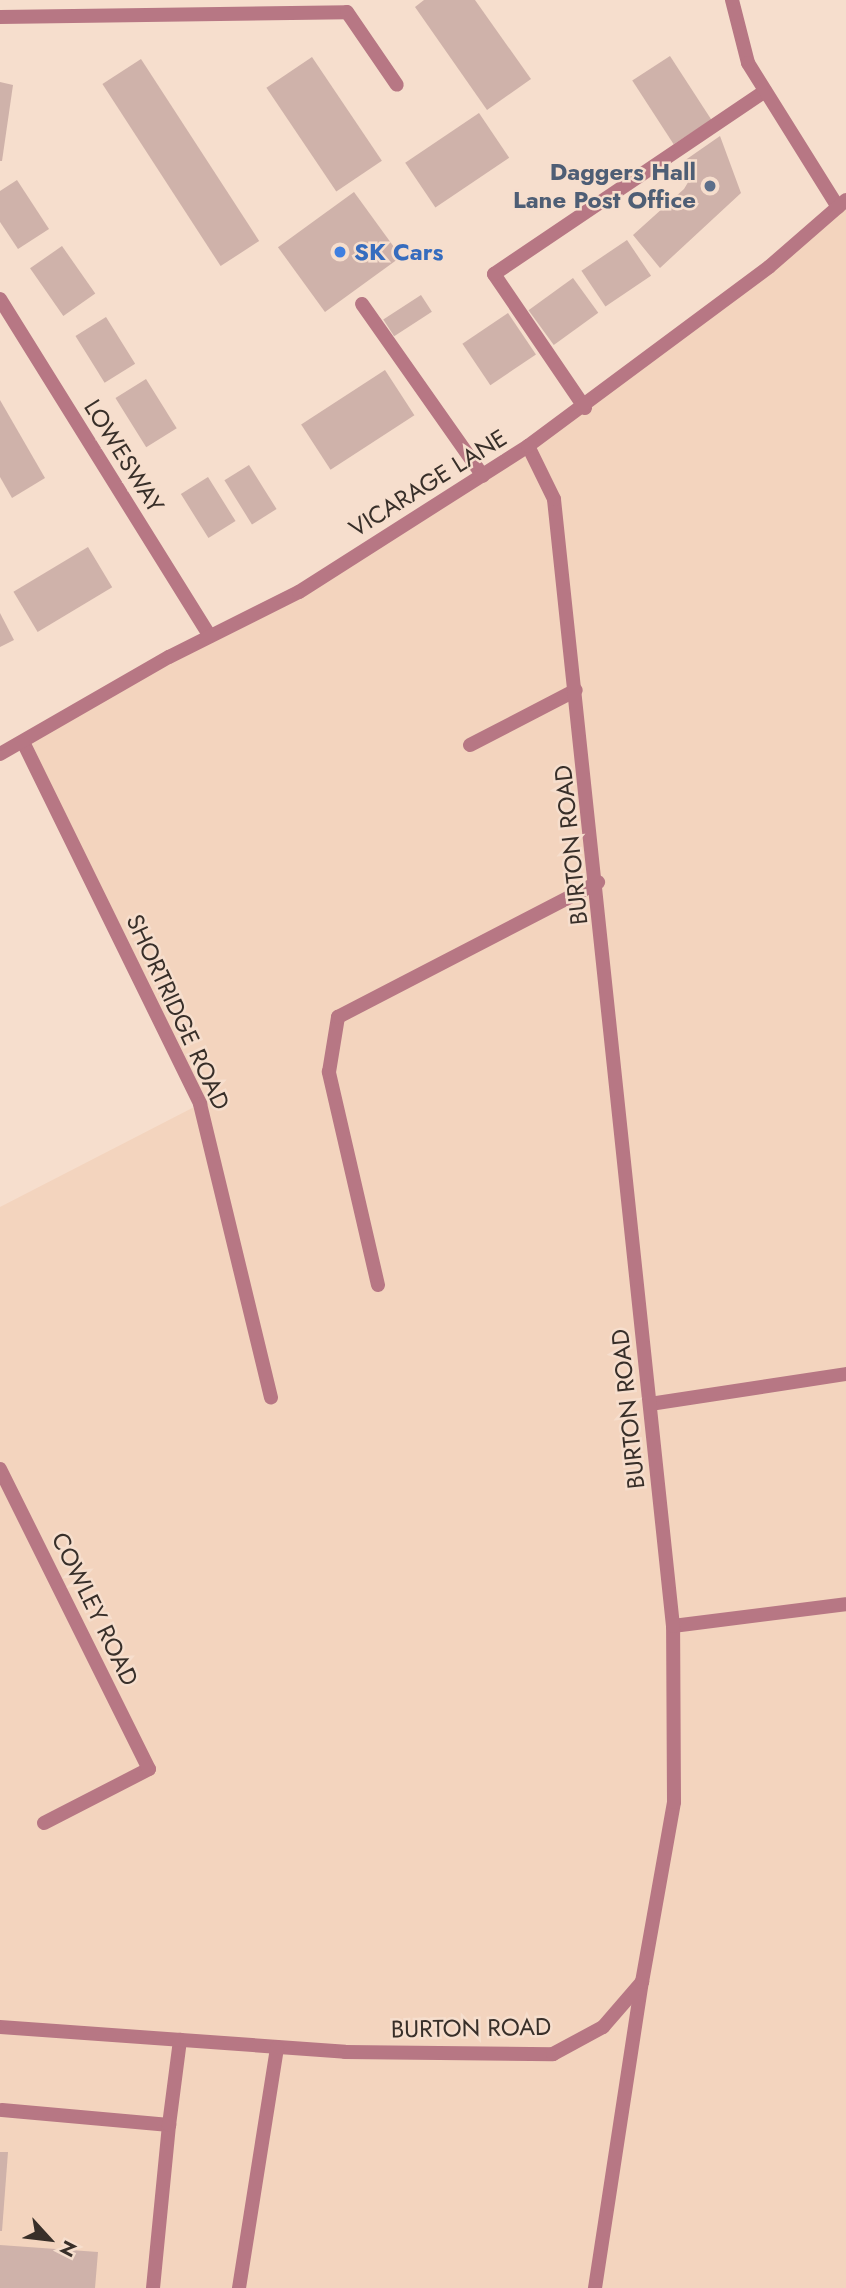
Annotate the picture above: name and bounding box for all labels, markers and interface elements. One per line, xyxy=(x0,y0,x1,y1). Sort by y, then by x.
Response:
place label: Daggers Hall Lane Post Office xyxy=(513,158,696,214)
marker: Daggers Hall Lane Post Office xyxy=(702,178,718,194)
place label: SK Cars xyxy=(354,238,444,266)
marker: SK Cars xyxy=(332,244,348,260)
street label: LOWESWAY xyxy=(78,394,170,518)
street label: VICARAGE LANE xyxy=(344,423,512,543)
street label: BURTON ROAD xyxy=(548,764,594,926)
street label: SHORTRIDGE ROAD xyxy=(120,910,236,1114)
street label: BURTON ROAD xyxy=(605,1328,651,1490)
street label: COWLEY ROAD xyxy=(45,1528,145,1690)
street label: BURTON ROAD xyxy=(391,2012,551,2044)
north arrow xyxy=(14,2204,84,2274)
text: N xyxy=(53,2236,84,2262)

